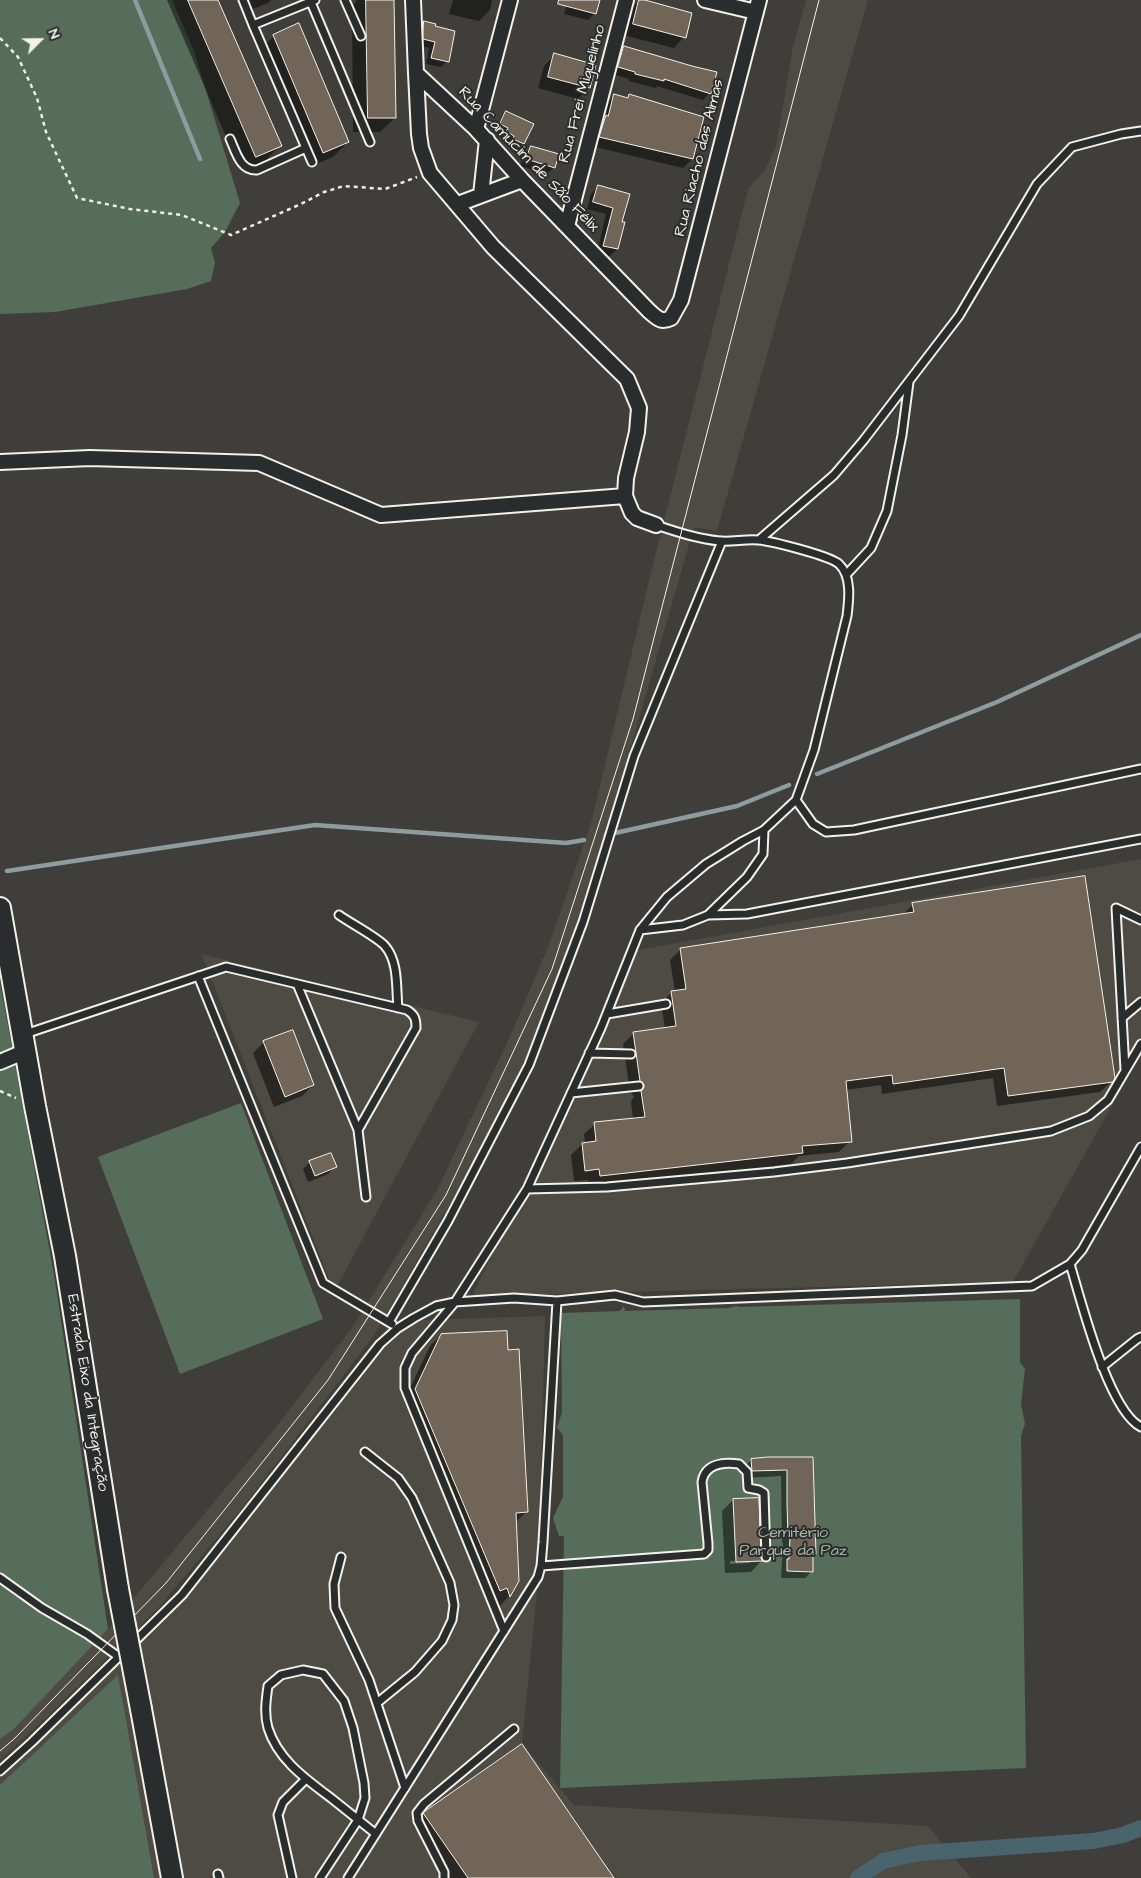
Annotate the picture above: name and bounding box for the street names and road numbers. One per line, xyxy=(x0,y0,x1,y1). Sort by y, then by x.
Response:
street label: Rua Frei Miguelinho xyxy=(555,23,611,165)
street label: Rua Riacho das Almas xyxy=(671,77,729,239)
street label: Rua Camucim de São Félix xyxy=(453,83,603,237)
street label: Estrada Eixo da Integração xyxy=(62,1293,112,1493)

